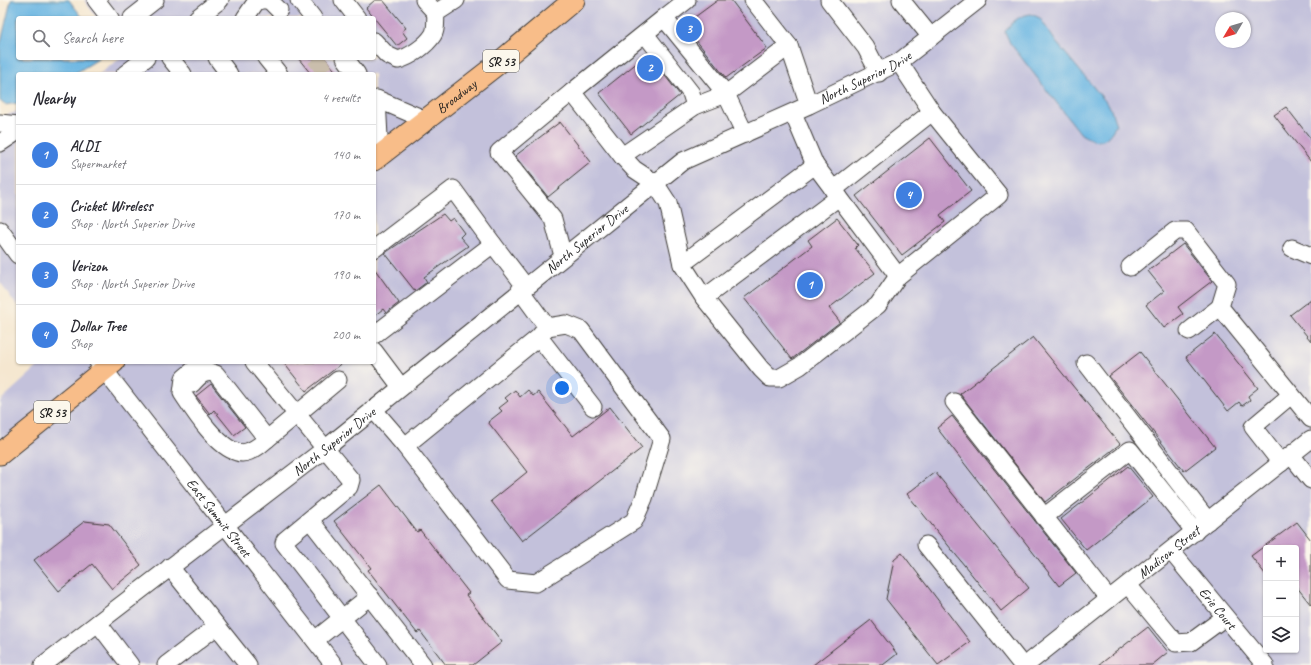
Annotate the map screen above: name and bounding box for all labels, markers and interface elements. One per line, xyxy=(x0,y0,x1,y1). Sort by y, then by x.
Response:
north arrow xyxy=(1215,12,1251,48)
pin: 3 xyxy=(676,14,702,44)
search box xyxy=(16,16,376,60)
icon: search xyxy=(30,27,52,49)
text: Search here xyxy=(62,29,123,48)
street label: North Superior Drive xyxy=(816,47,916,108)
road number: SR 53 xyxy=(483,50,519,72)
pin: 2 xyxy=(637,53,663,83)
street label: Broadway xyxy=(433,75,481,117)
text: Nearby xyxy=(32,88,75,109)
text: 4 results xyxy=(322,90,360,106)
text: ALDI xyxy=(70,137,99,156)
text: 1 xyxy=(42,147,48,163)
text: 140 m xyxy=(332,147,360,163)
text: Supermarket xyxy=(70,156,125,172)
pin: 4 xyxy=(896,180,922,210)
text: Cricket Wireless xyxy=(70,197,153,216)
street label: North Superior Drive xyxy=(542,200,633,277)
text: 2 xyxy=(42,207,48,223)
text: 170 m xyxy=(332,207,360,223)
text: Shop · North Superior Drive xyxy=(70,216,194,232)
text: Verizon xyxy=(70,257,107,276)
text: 3 xyxy=(42,267,48,283)
text: 190 m xyxy=(332,267,360,283)
pin: 1 xyxy=(797,270,823,300)
text: Shop · North Superior Drive xyxy=(70,276,194,292)
text: Dollar Tree xyxy=(70,317,126,336)
text: 4 xyxy=(42,327,48,343)
text: 200 m xyxy=(332,327,360,343)
text: Shop xyxy=(70,336,92,352)
your location xyxy=(552,378,572,398)
road number: SR 53 xyxy=(34,401,70,423)
street label: North Superior Drive xyxy=(289,403,380,479)
street label: East Summit Street xyxy=(183,475,255,561)
street label: Madison Street xyxy=(1135,521,1205,582)
map controls xyxy=(1263,545,1299,653)
button: + xyxy=(1263,545,1299,581)
button: − xyxy=(1263,581,1299,617)
street label: Erie Court xyxy=(1195,584,1241,634)
button: layers xyxy=(1263,617,1299,653)

